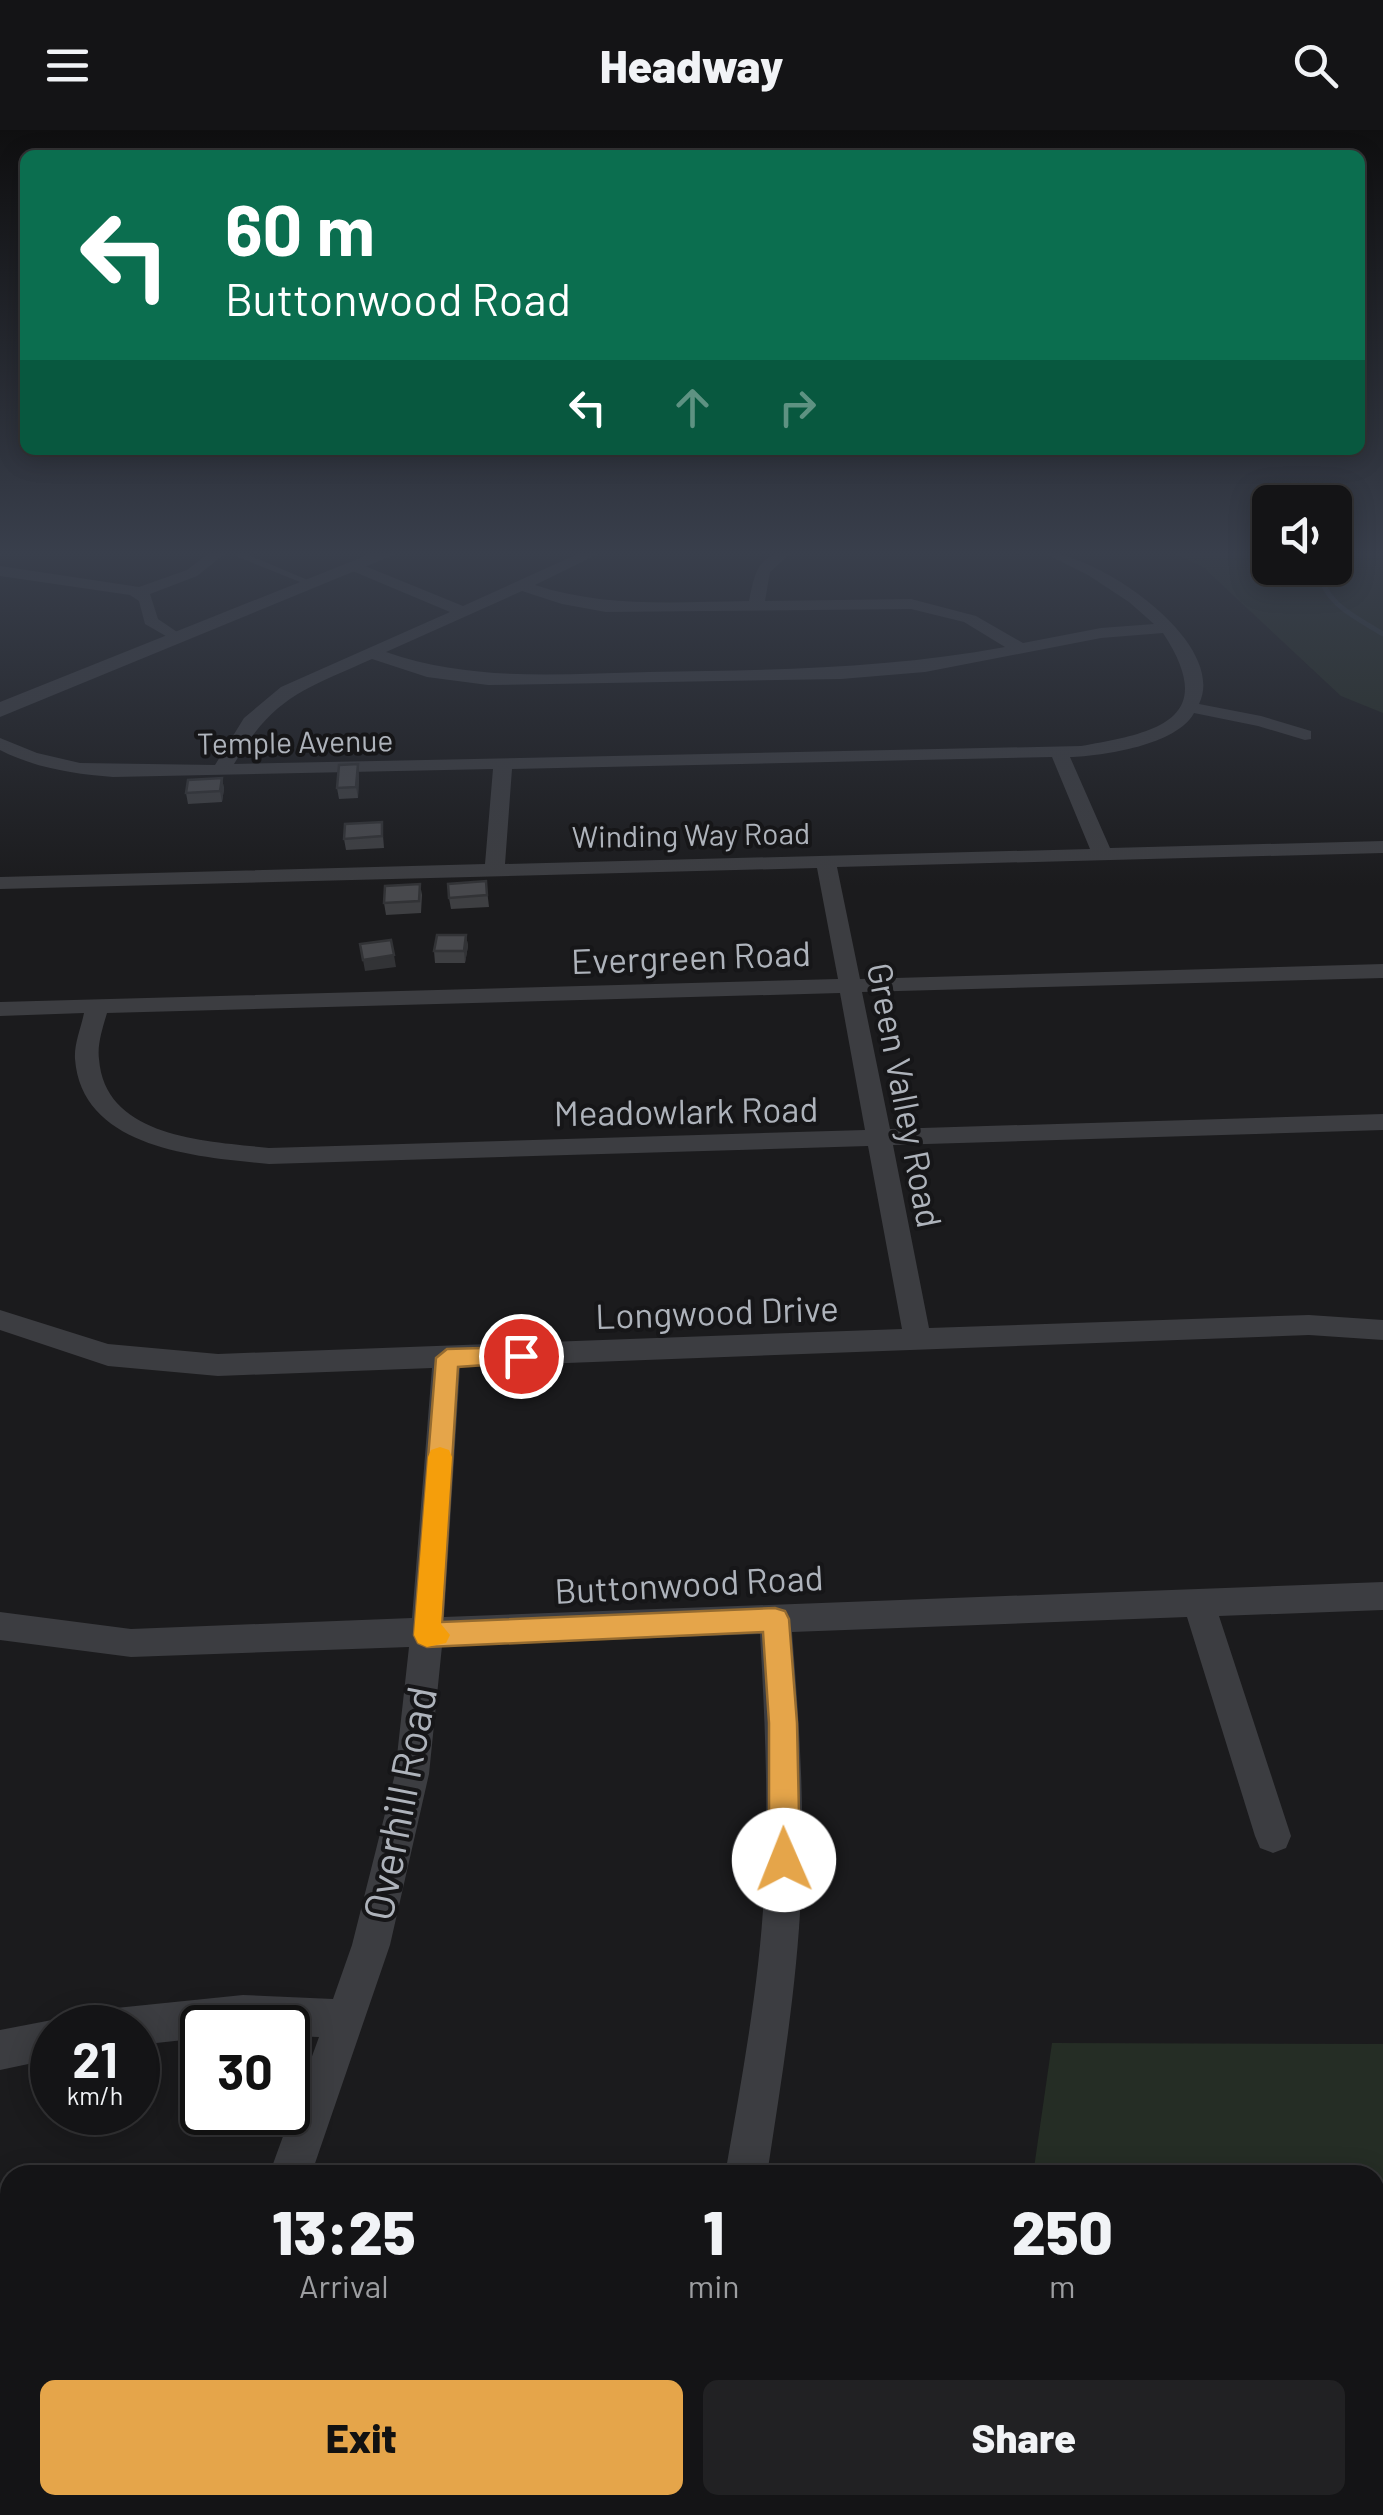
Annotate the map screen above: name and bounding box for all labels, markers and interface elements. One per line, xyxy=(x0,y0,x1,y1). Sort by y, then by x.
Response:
icon: menu xyxy=(40,38,95,93)
text: Headway xyxy=(600,38,783,92)
icon: search xyxy=(1288,38,1343,93)
text: 60 m xyxy=(225,186,375,270)
icon: left xyxy=(60,190,190,320)
text: Buttonwood Road xyxy=(225,271,571,325)
icon: left xyxy=(560,380,615,435)
icon: ahead xyxy=(665,380,720,435)
icon: right xyxy=(770,380,825,435)
map controls xyxy=(1252,485,1352,585)
button: sound xyxy=(1252,485,1352,585)
street label: Temple Avenue xyxy=(196,721,394,761)
street label: Winding Way Road xyxy=(571,814,811,854)
street label: Evergreen Road xyxy=(570,931,812,981)
street label: Green Valley Road xyxy=(860,959,952,1231)
street label: Meadowlark Road xyxy=(553,1087,819,1133)
street label: Longwood Drive xyxy=(595,1286,839,1336)
pin xyxy=(479,1314,564,1399)
icon: arrive xyxy=(494,1329,549,1384)
street label: Buttonwood Road xyxy=(554,1555,824,1611)
street label: Overhill Road xyxy=(351,1682,445,1924)
position arrow xyxy=(732,1808,836,1912)
speed limit sign: 30 xyxy=(180,2005,310,2135)
text: 21 xyxy=(72,2028,118,2088)
text: km/h xyxy=(67,2080,123,2110)
text: 13:25 xyxy=(272,2195,416,2267)
text: 1 xyxy=(703,2195,724,2267)
text: 250 xyxy=(1012,2195,1113,2267)
text: Arrival xyxy=(299,2266,389,2304)
text: min xyxy=(688,2266,740,2304)
text: m xyxy=(1049,2266,1075,2304)
button: Exit xyxy=(40,2380,683,2495)
button: Share xyxy=(703,2380,1345,2495)

